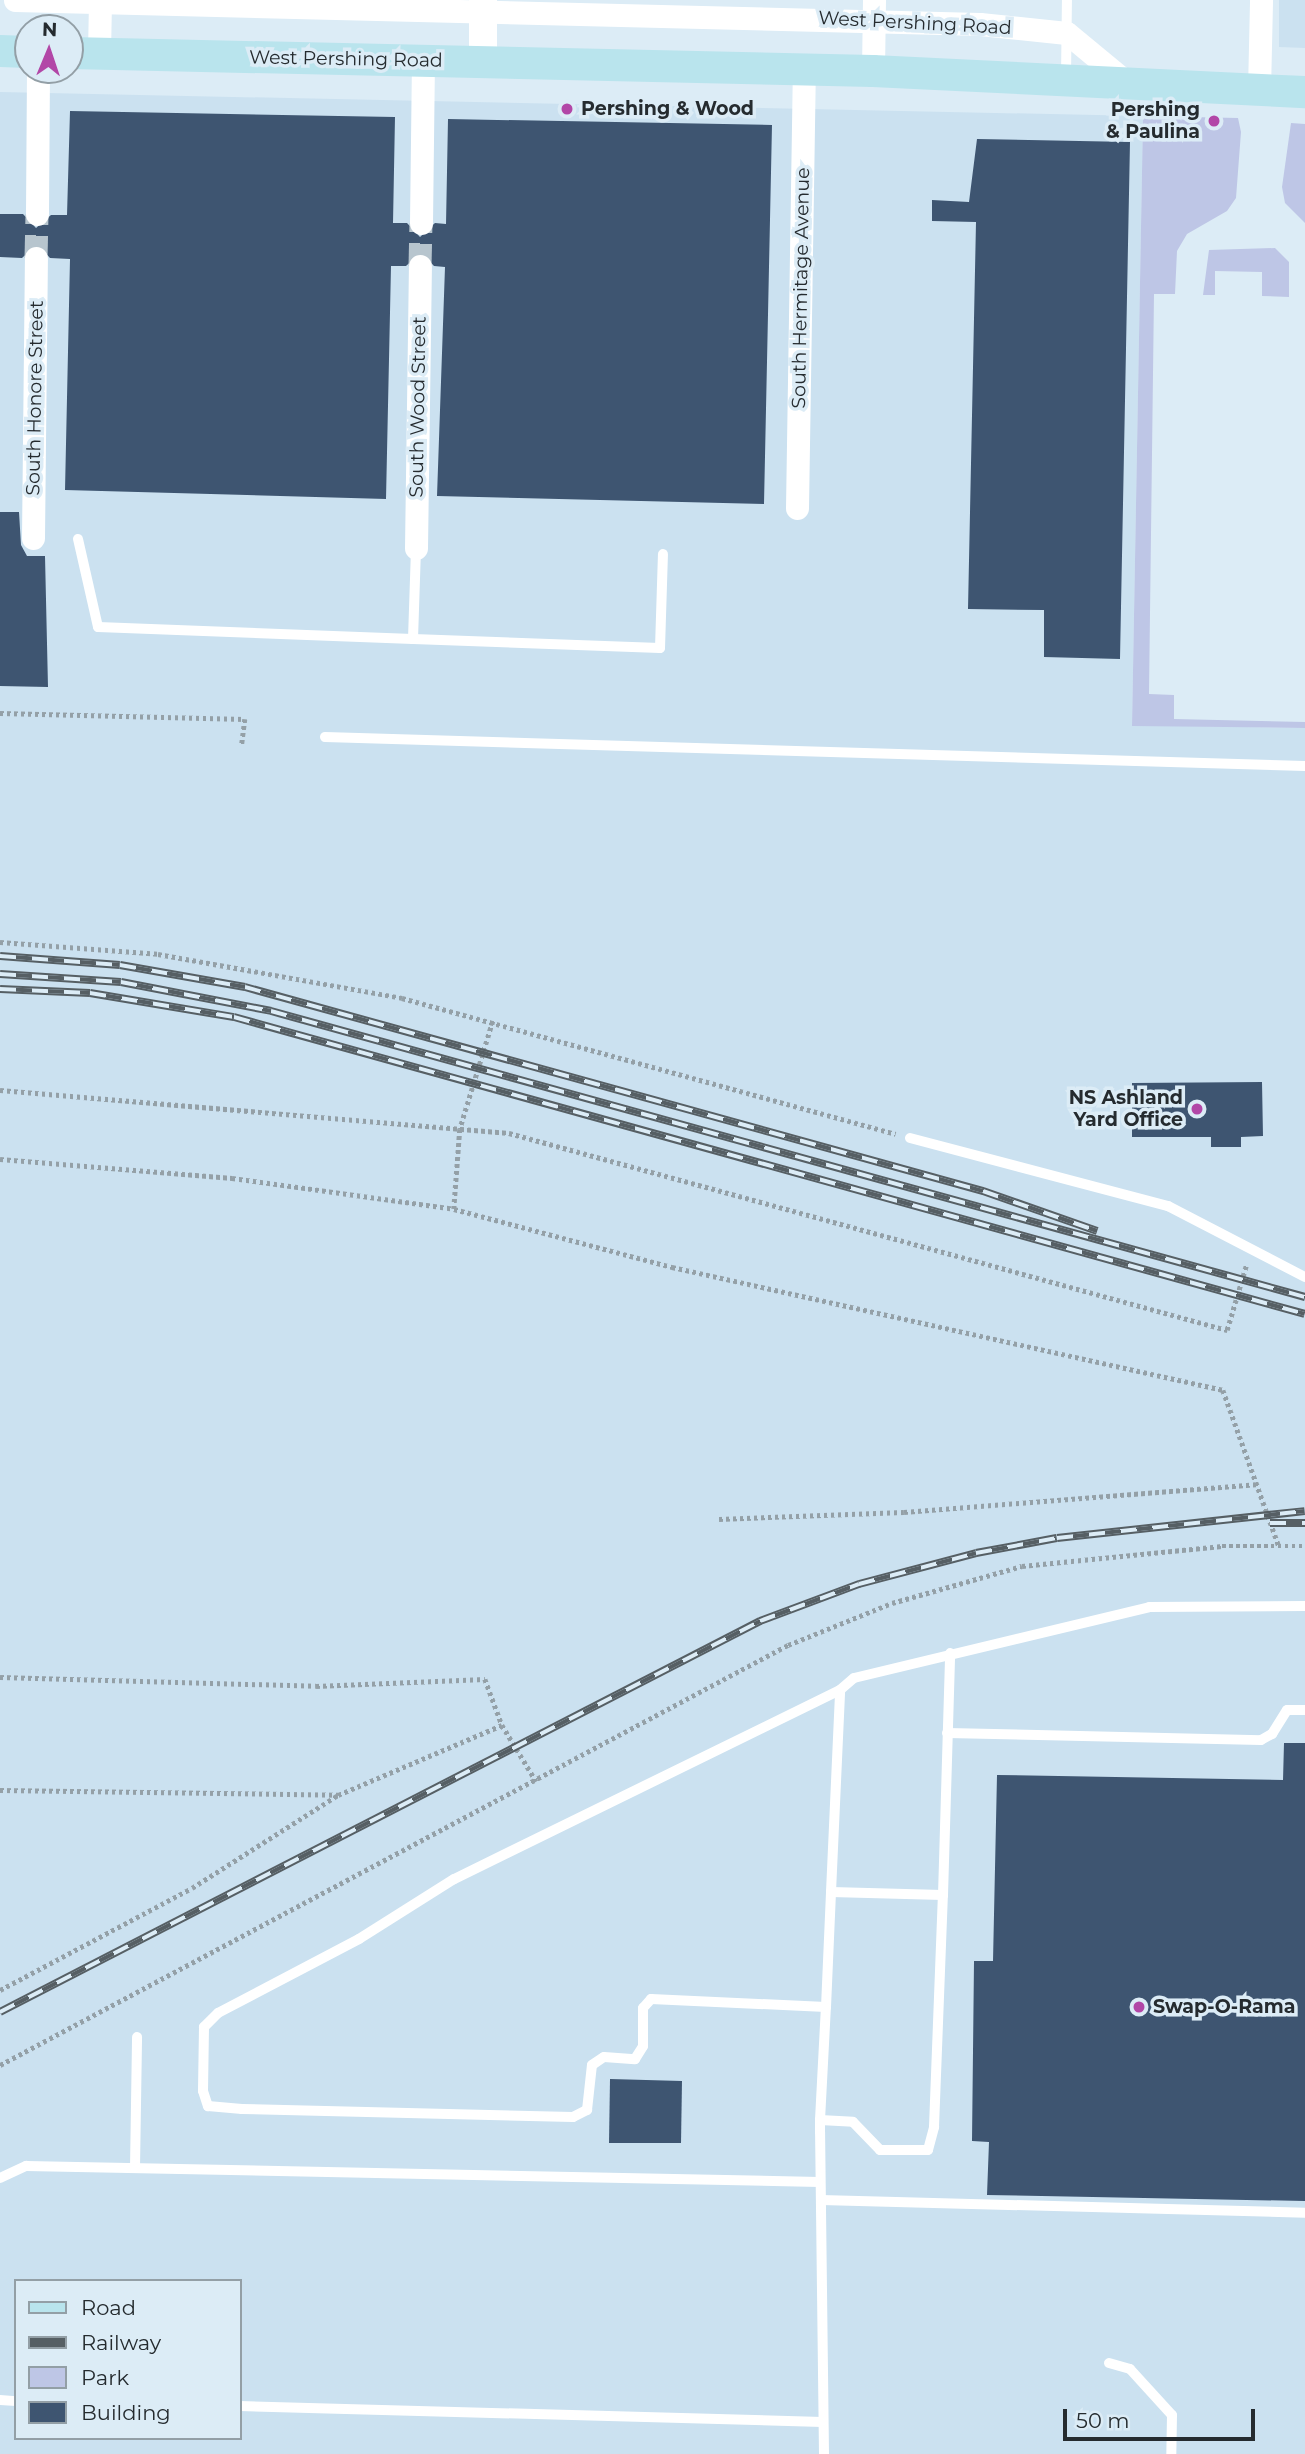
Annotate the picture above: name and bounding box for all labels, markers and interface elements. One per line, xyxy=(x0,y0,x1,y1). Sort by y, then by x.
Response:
street label: West Pershing Road xyxy=(818,7,1012,39)
north arrow xyxy=(14,14,84,84)
text: N xyxy=(42,18,58,41)
street label: West Pershing Road xyxy=(249,46,443,72)
place label: Pershing & Wood xyxy=(581,98,754,120)
place label: Pershing & Paulina xyxy=(1106,99,1200,143)
marker: Pershing & Wood xyxy=(559,101,575,117)
marker: Pershing & Paulina xyxy=(1206,113,1222,129)
street label: South Hermitage Avenue xyxy=(787,167,815,409)
street label: South Honore Street xyxy=(22,300,48,496)
street label: South Wood Street xyxy=(405,316,431,498)
place label: NS Ashland Yard Office xyxy=(1069,1087,1183,1131)
marker: NS Ashland Yard Office xyxy=(1189,1101,1205,1117)
place label: Swap-O-Rama xyxy=(1153,1996,1295,2018)
marker: Swap-O-Rama xyxy=(1131,1999,1147,2015)
legend xyxy=(14,2279,242,2440)
text: Road xyxy=(81,2295,136,2320)
text: Railway xyxy=(81,2330,161,2355)
text: Park xyxy=(81,2365,129,2390)
scale bar xyxy=(1067,2394,1260,2438)
text: Building xyxy=(81,2400,171,2425)
text: 50 m xyxy=(1076,2408,1130,2433)

